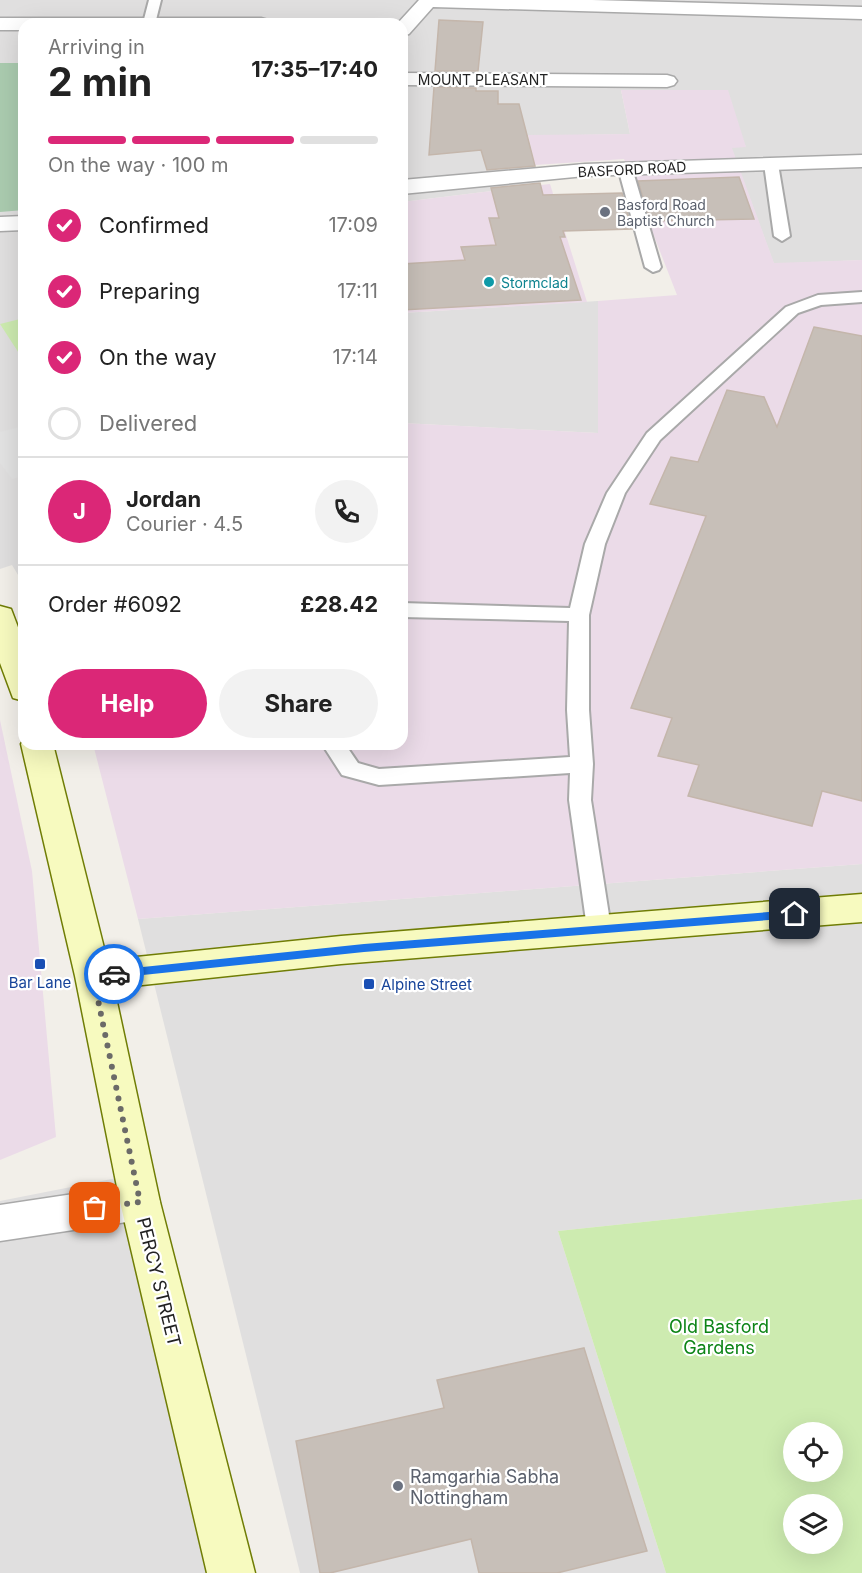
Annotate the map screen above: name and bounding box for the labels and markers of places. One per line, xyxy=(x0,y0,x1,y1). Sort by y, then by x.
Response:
place label: Basford Road Baptist Church xyxy=(617,196,715,229)
marker: Basford Road Baptist Church xyxy=(598,205,612,219)
place label: Stormclad xyxy=(501,274,568,291)
marker: Stormclad xyxy=(482,275,496,289)
pin xyxy=(769,888,820,939)
marker: Bar Lane xyxy=(33,957,47,971)
place label: Bar Lane xyxy=(9,973,71,992)
place label: Alpine Street xyxy=(381,975,472,994)
marker: Alpine Street xyxy=(362,977,376,991)
pin xyxy=(69,1182,120,1233)
place label: Ramgarhia Sabha Nottingham xyxy=(410,1466,559,1508)
marker: Ramgarhia Sabha Nottingham xyxy=(391,1479,405,1493)

